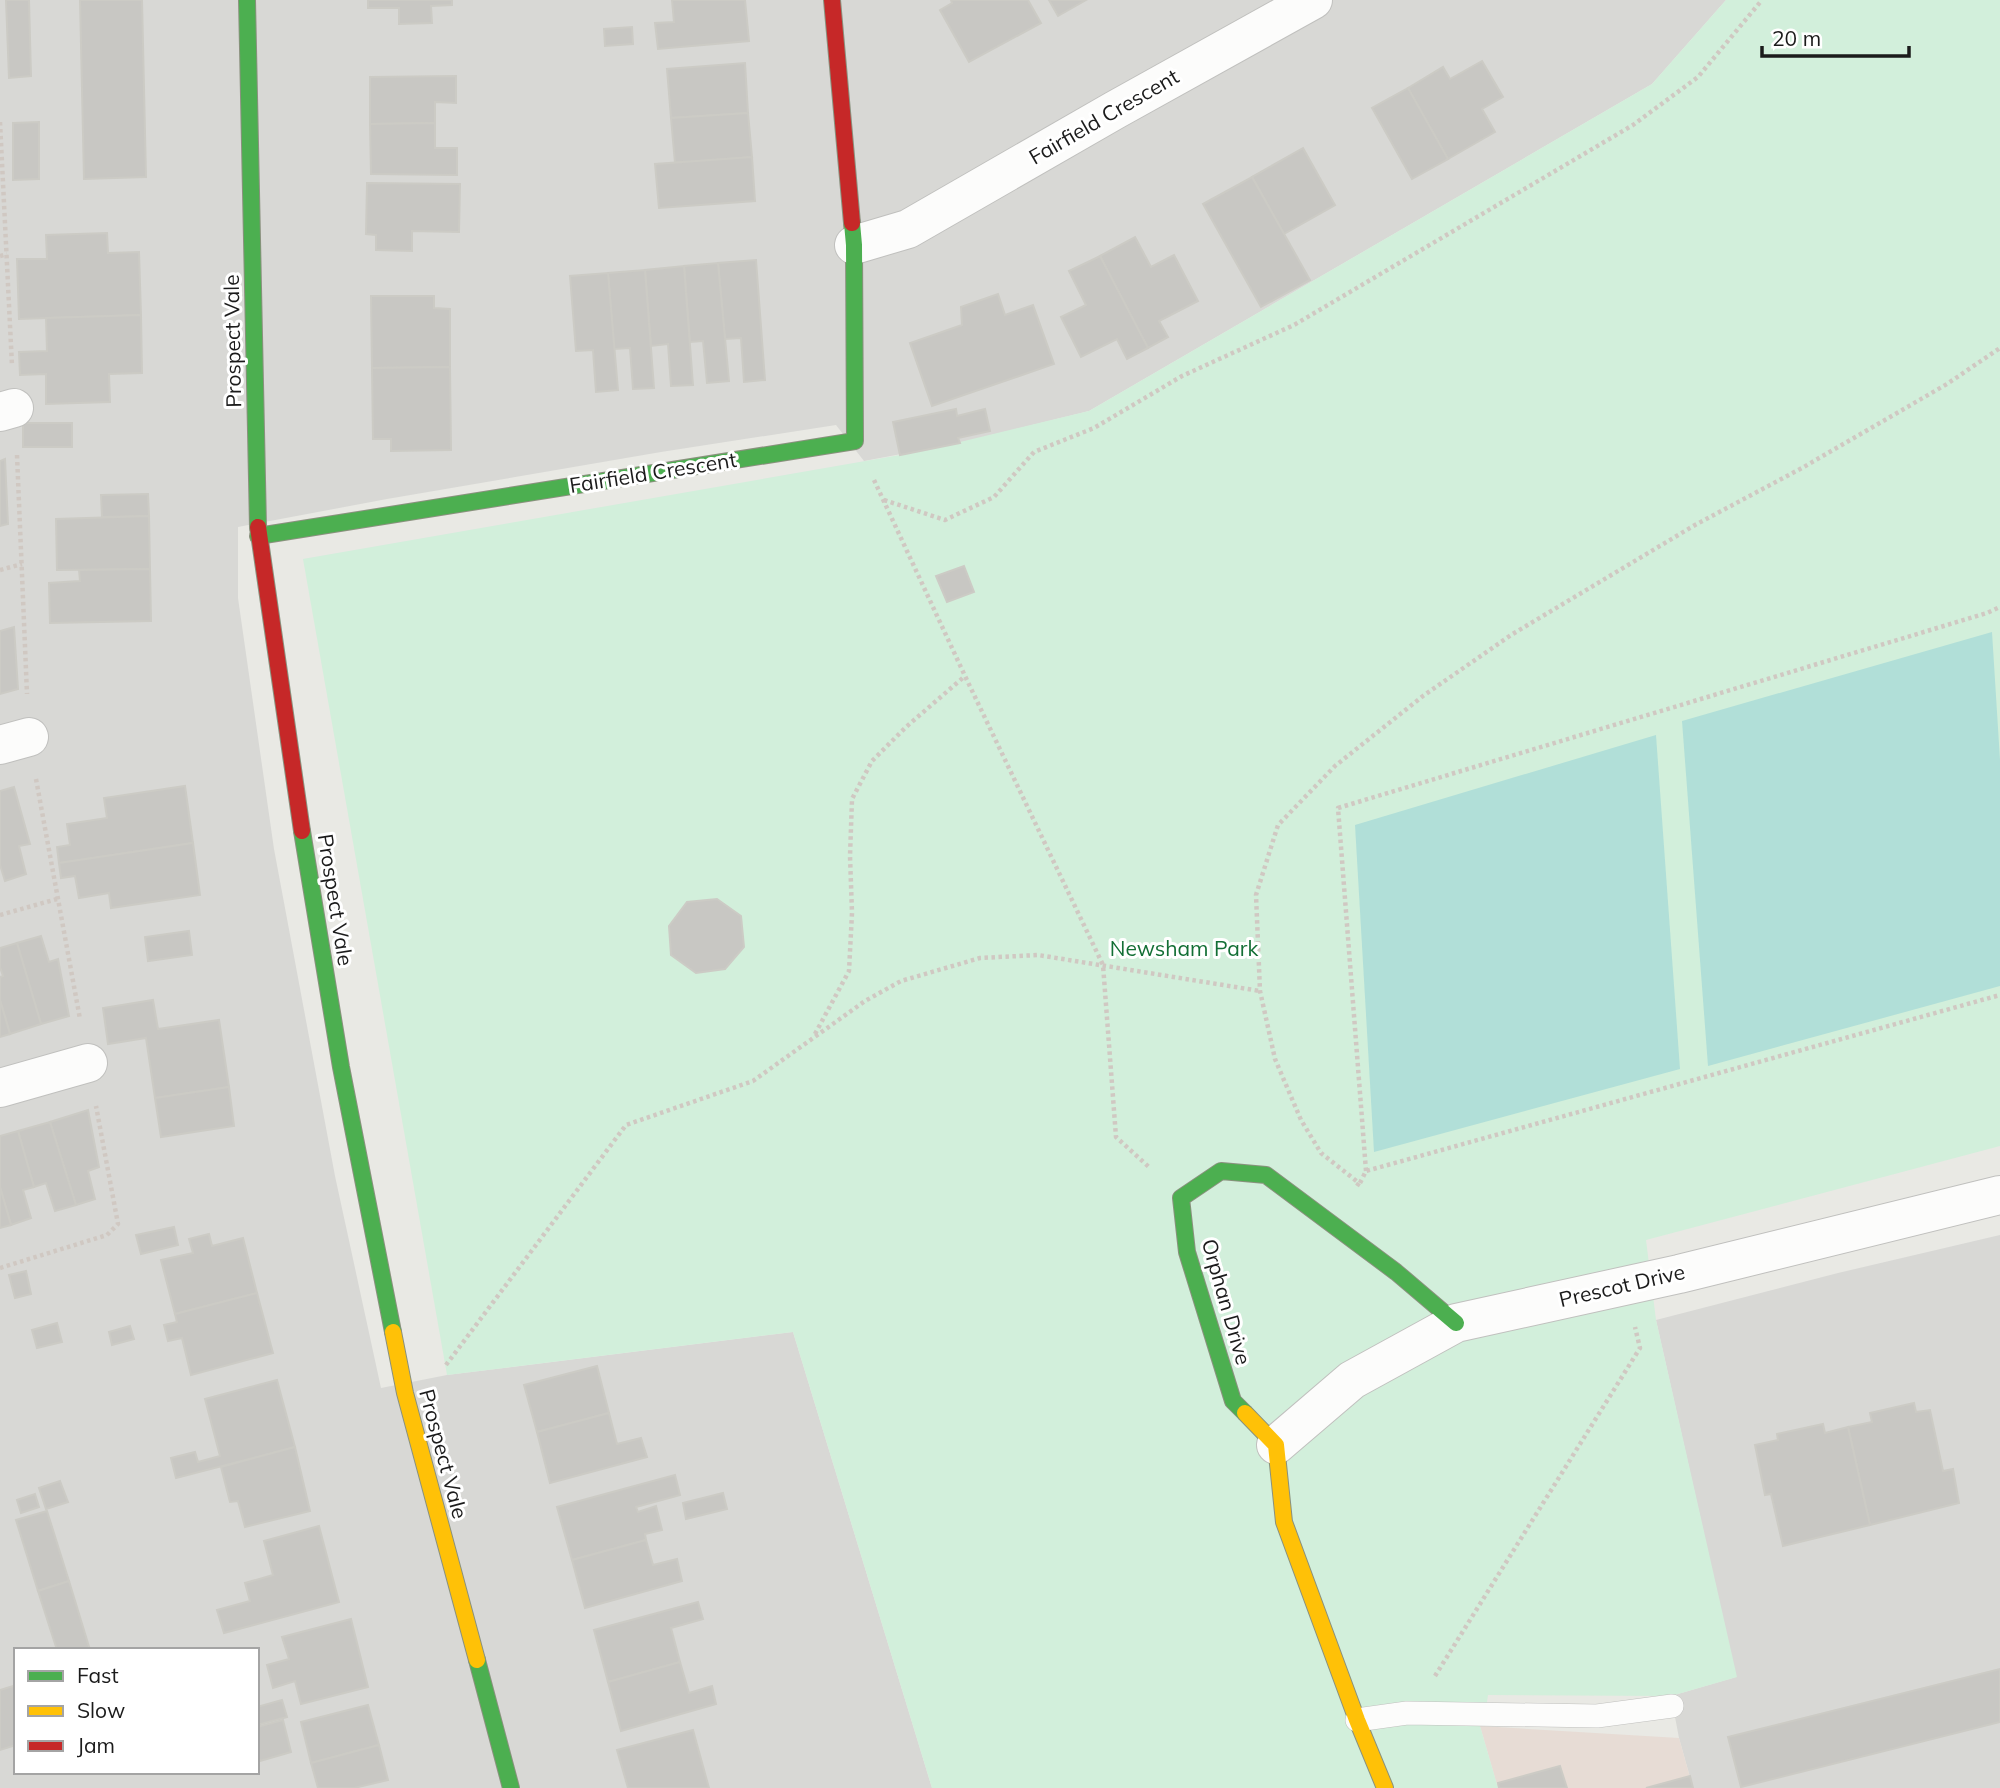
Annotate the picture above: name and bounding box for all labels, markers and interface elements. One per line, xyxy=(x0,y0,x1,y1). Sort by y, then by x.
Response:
scale bar xyxy=(1762,14,1909,58)
text: 20 m xyxy=(1772,25,1821,51)
street label: Fairfield Crescent xyxy=(1024,63,1183,170)
street label: Prospect Vale xyxy=(218,274,246,408)
street label: Fairfield Crescent xyxy=(568,446,738,498)
street label: Prospect Vale xyxy=(313,832,359,968)
park label: Newsham Park xyxy=(1110,935,1258,961)
street label: Orphan Drive xyxy=(1197,1236,1257,1368)
street label: Prescot Drive xyxy=(1556,1258,1687,1312)
street label: Prospect Vale xyxy=(414,1386,474,1521)
legend xyxy=(14,1648,259,1774)
text: Fast xyxy=(77,1662,119,1688)
text: Slow xyxy=(77,1697,125,1723)
text: Jam xyxy=(77,1732,115,1758)

